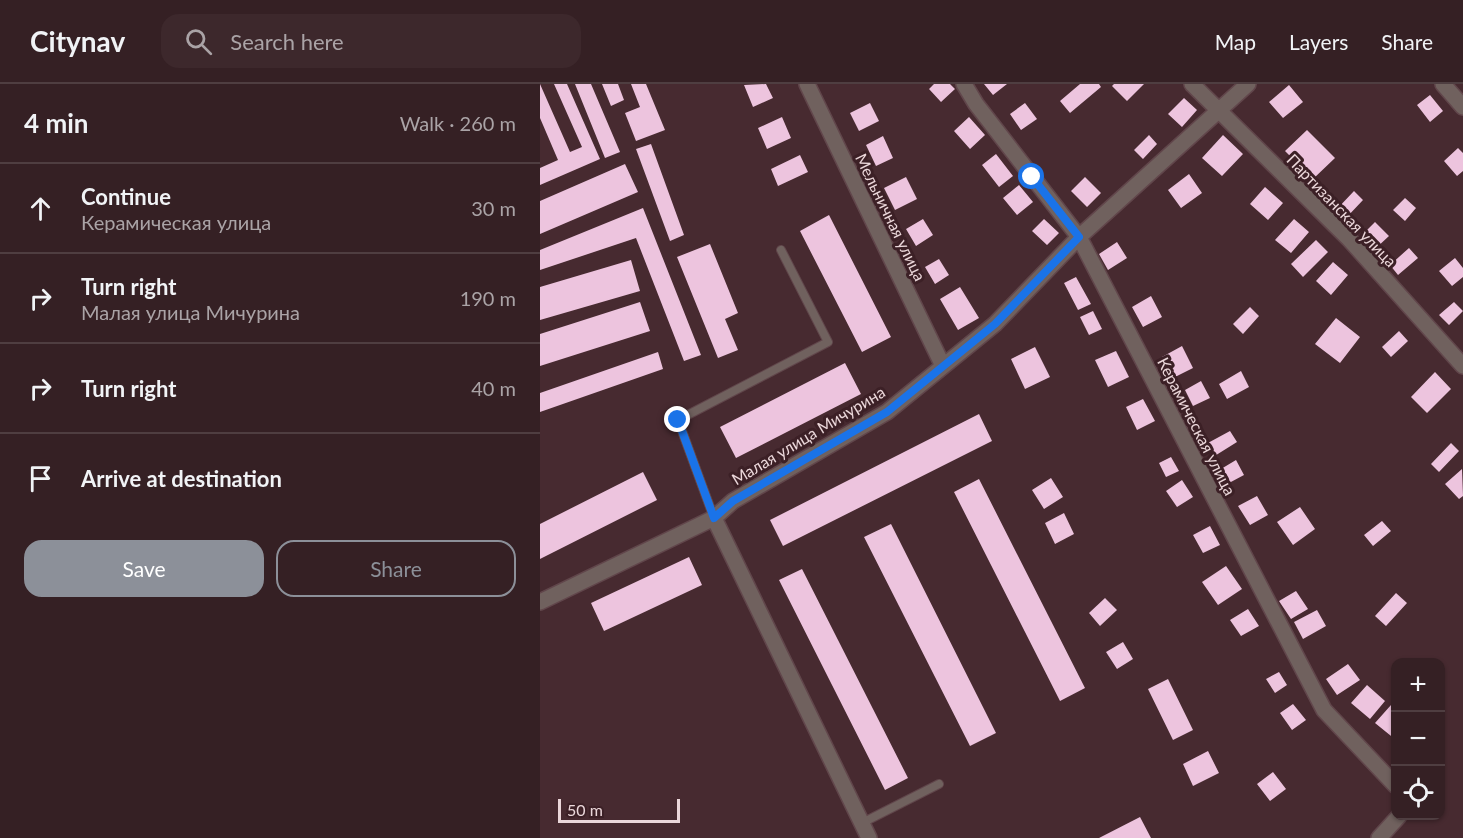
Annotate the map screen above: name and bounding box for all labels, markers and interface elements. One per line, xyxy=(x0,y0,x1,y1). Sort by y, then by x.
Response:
search box xyxy=(161,14,581,68)
text: Citynav xyxy=(30,24,125,58)
icon: search xyxy=(182,25,215,58)
text: Search here xyxy=(230,28,344,55)
text: Map xyxy=(1215,29,1256,54)
text: Layers xyxy=(1289,29,1348,54)
text: Share xyxy=(1381,29,1433,54)
text: 4 min xyxy=(24,107,88,139)
text: Walk · 260 m xyxy=(400,111,516,135)
street label: Мельничная улица xyxy=(852,150,930,284)
street label: Партизанская улица xyxy=(1283,150,1401,270)
route start xyxy=(1018,163,1044,189)
text: Continue xyxy=(81,183,171,210)
icon: ahead xyxy=(24,192,57,225)
text: 30 m xyxy=(471,196,516,220)
text: Керамическая улица xyxy=(81,210,271,234)
text: Turn right xyxy=(81,273,176,300)
icon: right xyxy=(24,282,57,315)
text: 190 m xyxy=(460,286,516,310)
text: Малая улица Мичурина xyxy=(81,300,300,324)
street label: Керамическая улица xyxy=(1154,354,1240,498)
icon: right xyxy=(24,372,57,405)
text: Turn right xyxy=(81,375,176,402)
text: 40 m xyxy=(471,376,516,400)
street label: Малая улица Мичурина xyxy=(728,382,888,488)
route end xyxy=(664,406,690,432)
icon: arrive xyxy=(24,462,57,495)
text: Arrive at destination xyxy=(81,465,282,492)
button: Save xyxy=(24,540,264,597)
button: Share xyxy=(276,540,516,597)
map controls xyxy=(1391,658,1445,820)
button: + xyxy=(1391,658,1445,712)
button: − xyxy=(1391,712,1445,766)
button: locate xyxy=(1391,766,1445,820)
scale bar xyxy=(558,796,680,824)
text: 50 m xyxy=(567,800,603,819)

